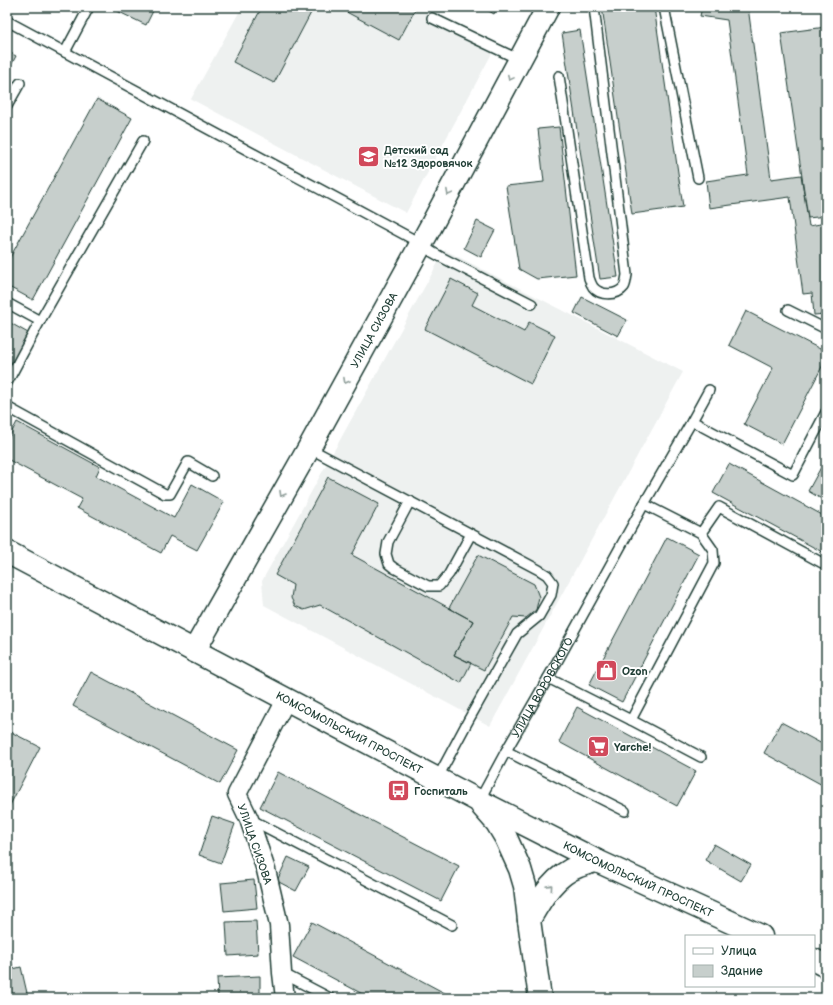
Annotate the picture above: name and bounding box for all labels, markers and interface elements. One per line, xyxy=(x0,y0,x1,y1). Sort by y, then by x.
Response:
one-way arrow xyxy=(507,74,514,82)
school or university icon: Детский сад №12 Здоровячок xyxy=(355,143,381,169)
place label: Детский сад №12 Здоровячок xyxy=(384,144,473,170)
one-way arrow xyxy=(446,189,454,196)
street label: УЛИЦА СИЗОВА xyxy=(348,290,400,370)
one-way arrow xyxy=(343,377,351,384)
one-way arrow xyxy=(280,490,287,497)
street label: УЛИЦА ВОРОВСКОГО xyxy=(509,635,576,740)
shop icon: Ozon xyxy=(593,658,619,684)
place label: Ozon xyxy=(622,665,648,678)
street label: КОМСОМОЛЬСКИЙ ПРОСПЕКТ xyxy=(274,689,425,777)
supermarket icon: Yarche! xyxy=(586,734,612,760)
place label: Yarche! xyxy=(614,741,651,754)
bus stop icon: Госпиталь xyxy=(386,778,412,804)
place label: Госпиталь xyxy=(414,785,468,798)
street label: УЛИЦА СИЗОВА xyxy=(235,802,274,886)
street label: КОМСОМОЛЬСКИЙ ПРОСПЕКТ xyxy=(561,839,715,920)
one-way arrow xyxy=(545,885,552,892)
legend xyxy=(685,935,815,987)
text: Улица xyxy=(721,944,757,959)
text: Здание xyxy=(721,964,763,979)

